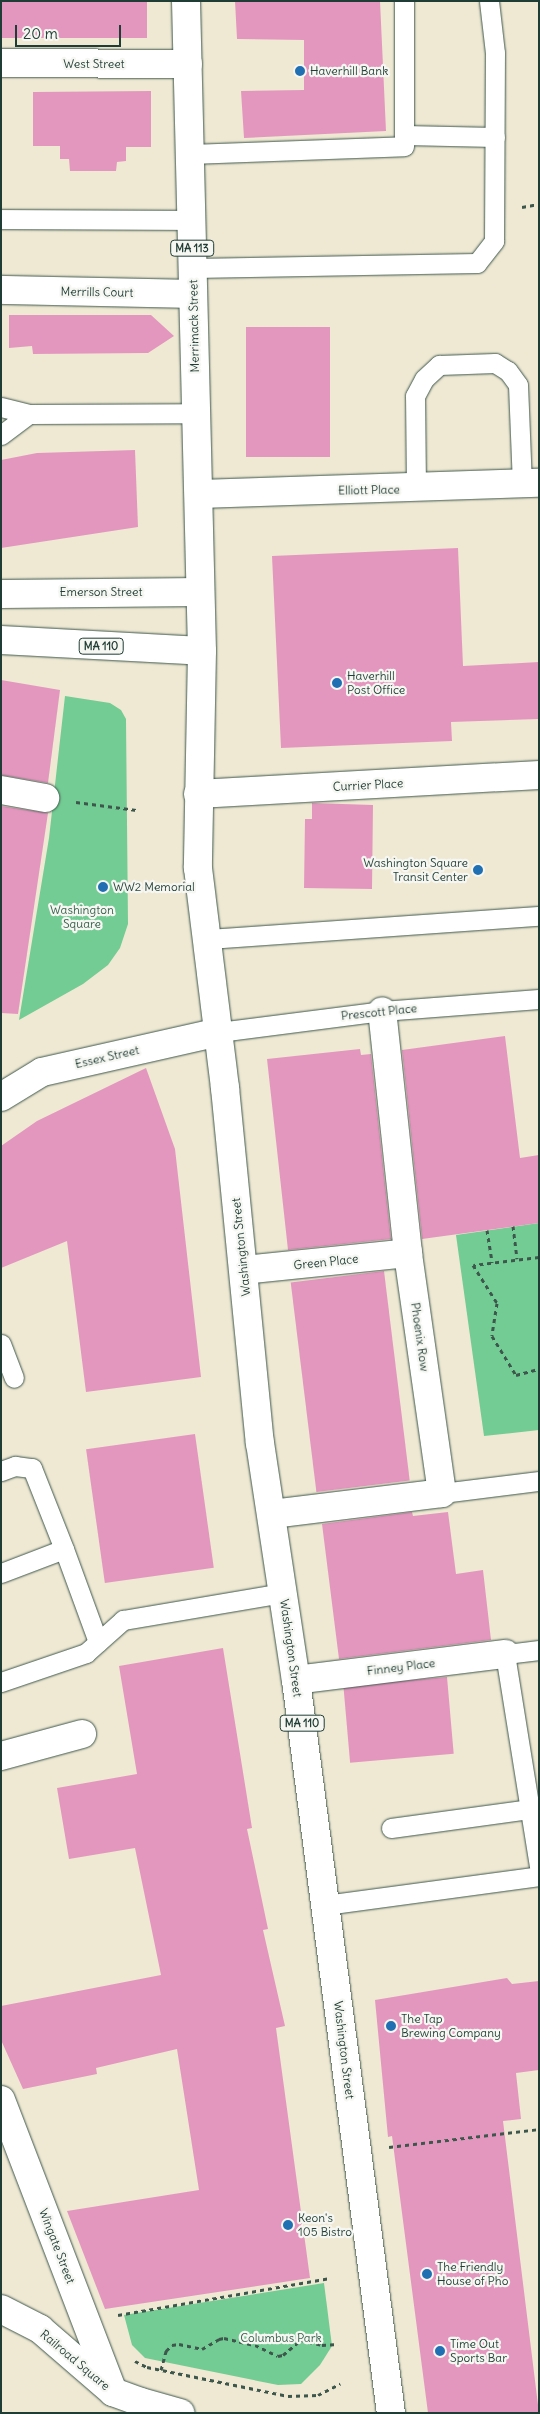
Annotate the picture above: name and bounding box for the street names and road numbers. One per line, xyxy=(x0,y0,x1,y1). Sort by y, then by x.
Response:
street label: West Street xyxy=(63,57,125,71)
road number: MA 113 xyxy=(170,240,214,256)
street label: Merrimack Street xyxy=(186,279,202,373)
street label: Merrills Court xyxy=(61,284,133,300)
street label: Elliott Place xyxy=(338,482,400,498)
street label: Emerson Street xyxy=(60,585,142,599)
road number: MA 110 xyxy=(78,637,124,654)
street label: Currier Place xyxy=(332,776,404,794)
street label: Prescott Place xyxy=(340,1001,418,1023)
street label: Essex Street xyxy=(74,1043,140,1071)
street label: Washington Street xyxy=(229,1197,253,1297)
street label: Green Place xyxy=(293,1251,359,1273)
street label: Phoenix Row xyxy=(408,1302,432,1372)
street label: Washington Street xyxy=(277,1598,305,1698)
street label: Finney Place xyxy=(366,1656,436,1678)
road number: MA 110 xyxy=(280,1715,324,1732)
street label: Washington Street xyxy=(331,2000,357,2100)
street label: Wingate Street xyxy=(36,2206,78,2286)
street label: Railroad Square xyxy=(37,2327,113,2393)

